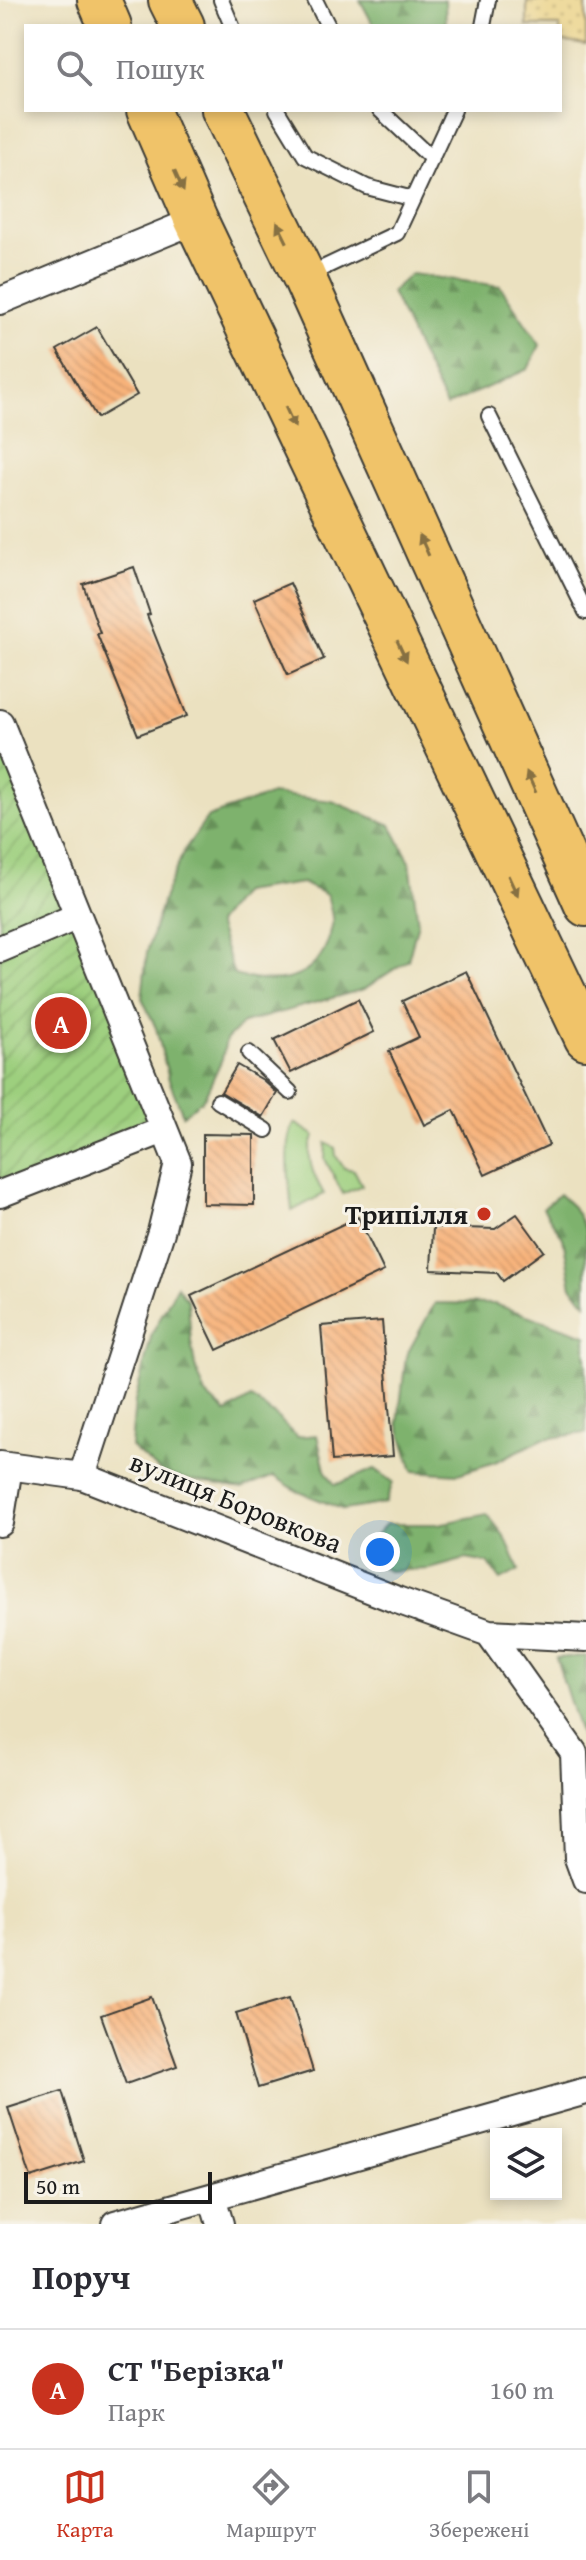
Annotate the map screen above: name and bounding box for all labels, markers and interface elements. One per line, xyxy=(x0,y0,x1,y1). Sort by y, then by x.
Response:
search box xyxy=(24,24,562,112)
icon: search xyxy=(52,46,96,90)
text: Пошук xyxy=(116,46,204,90)
one-way arrow xyxy=(172,170,186,193)
one-way arrow xyxy=(275,220,289,244)
one-way arrow xyxy=(283,405,297,428)
one-way arrow xyxy=(418,533,431,557)
one-way arrow xyxy=(395,640,409,663)
one-way arrow xyxy=(524,771,538,794)
one-way arrow xyxy=(506,874,520,898)
pin: A xyxy=(35,993,87,1053)
place label: Трипілля xyxy=(345,1193,468,1234)
marker: Трипілля xyxy=(475,1205,493,1223)
street label: вулиця Боровкова xyxy=(124,1440,349,1563)
your location xyxy=(360,1532,400,1572)
map controls xyxy=(490,2128,562,2200)
button: layers xyxy=(490,2128,562,2200)
scale bar xyxy=(24,2168,212,2204)
text: 50 m xyxy=(36,2170,80,2202)
text: Поруч xyxy=(32,2252,130,2301)
text: СТ "Берізка" xyxy=(108,2348,285,2392)
text: A xyxy=(50,2370,66,2409)
text: 160 m xyxy=(489,2370,554,2409)
text: Парк xyxy=(108,2392,165,2431)
tab: Карта xyxy=(56,2465,113,2545)
tab: Маршрут xyxy=(226,2465,316,2545)
tab: Збережені xyxy=(429,2465,530,2545)

